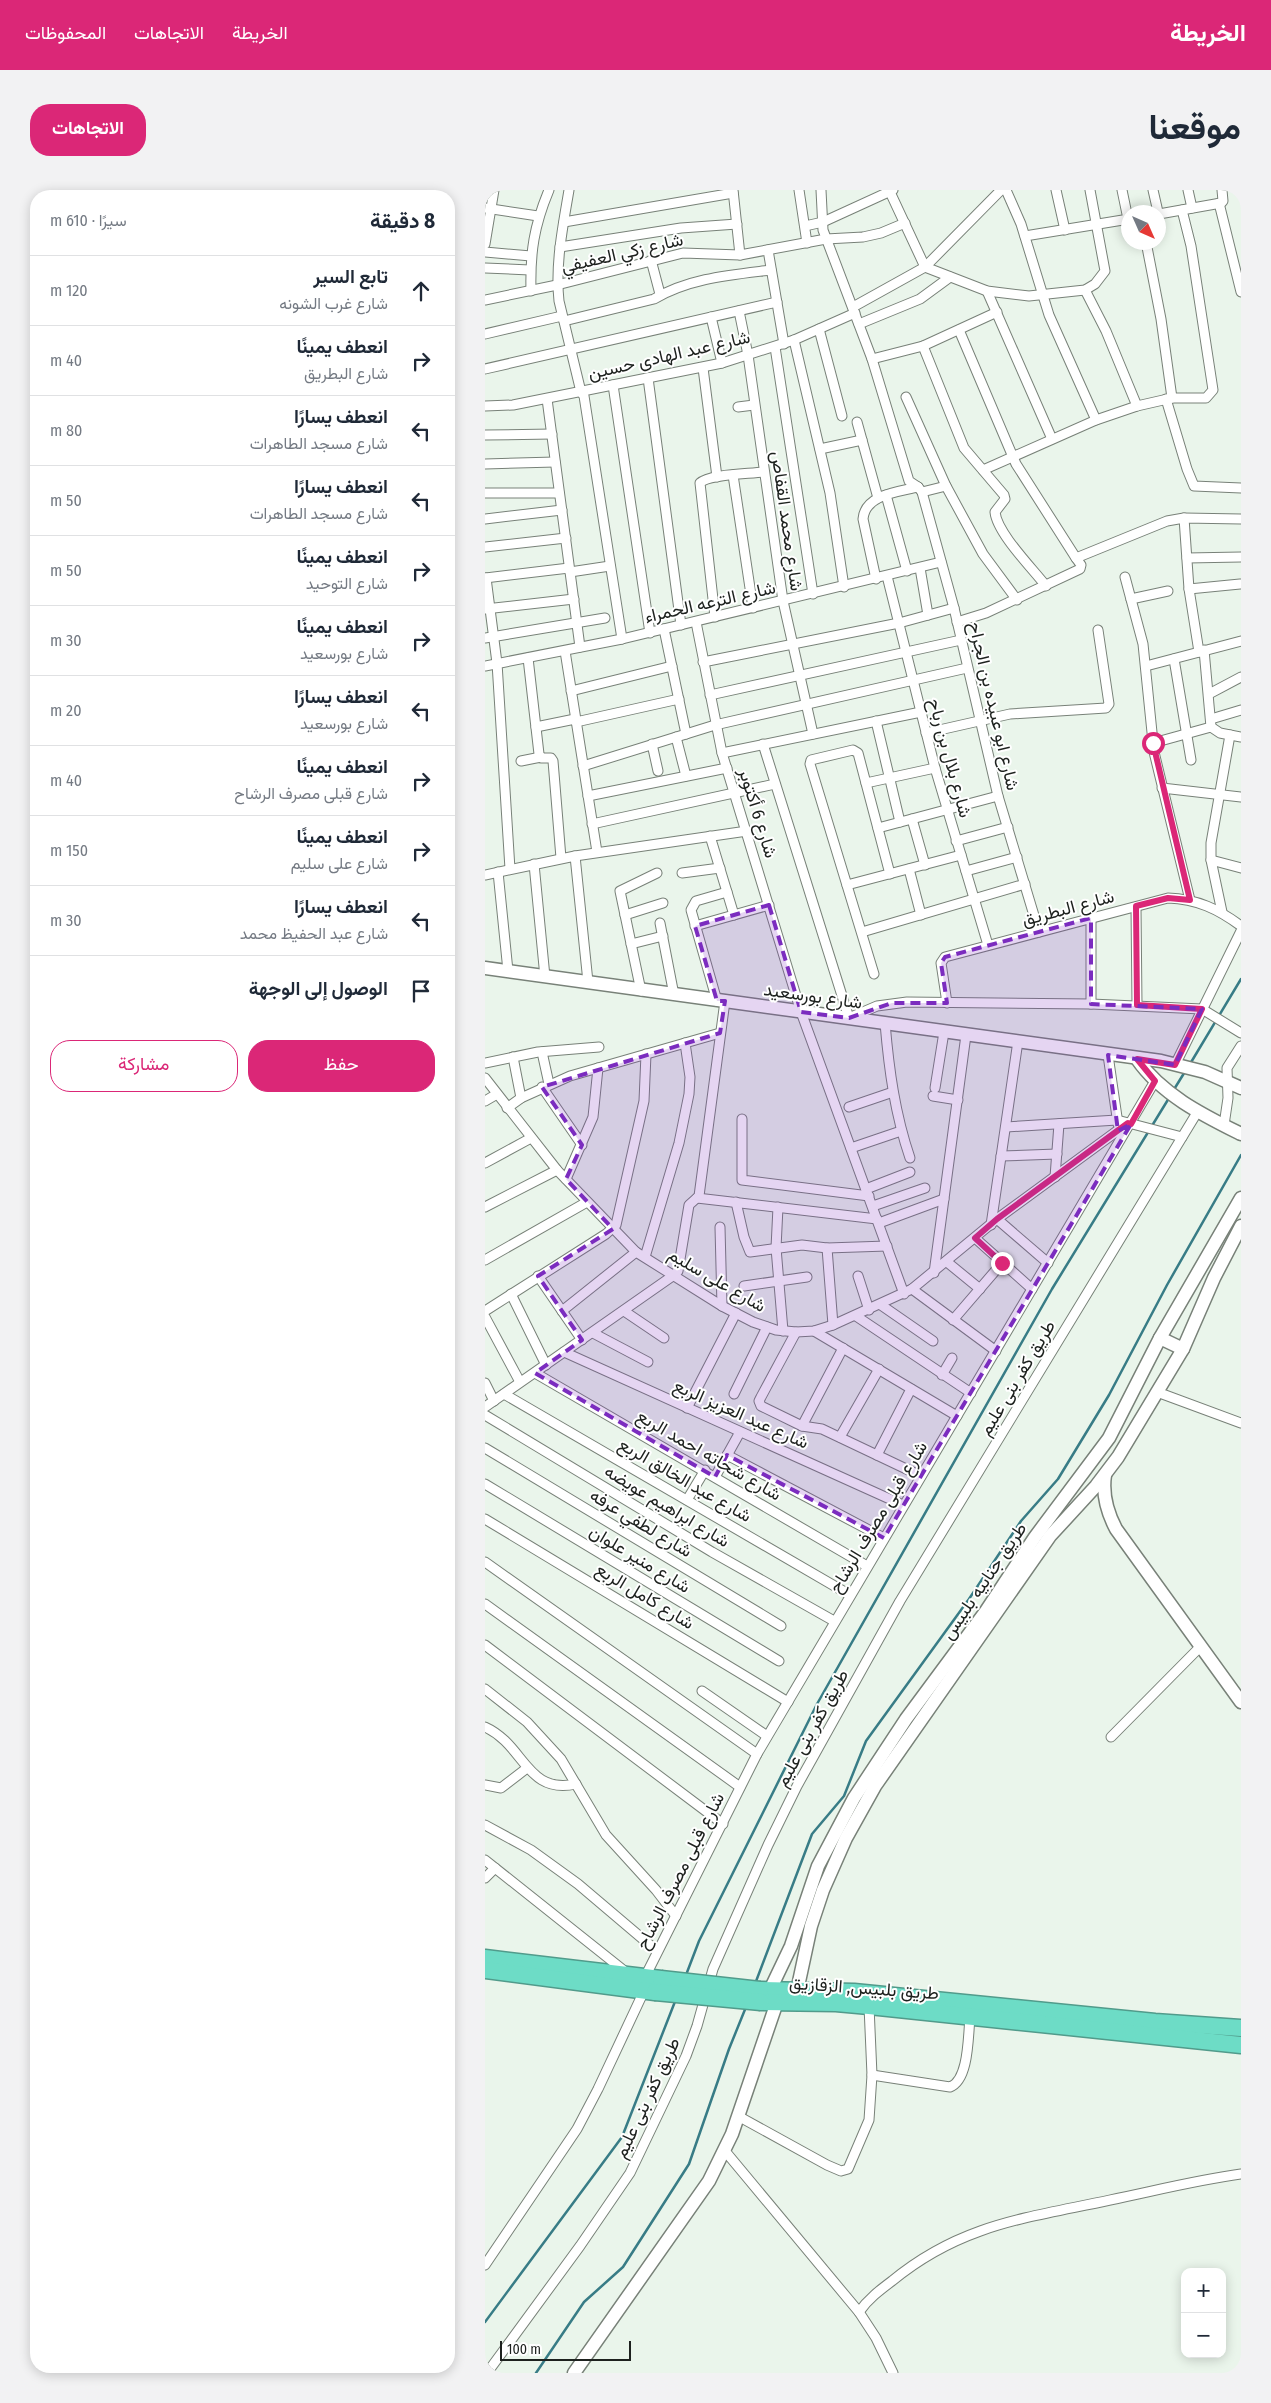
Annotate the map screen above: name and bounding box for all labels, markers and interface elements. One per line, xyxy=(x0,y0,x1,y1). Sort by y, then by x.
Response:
text: الخريطة xyxy=(1170,19,1246,47)
text: المحفوظات xyxy=(25,22,106,44)
text: الاتجاهات xyxy=(134,22,204,44)
text: الخريطة xyxy=(232,22,288,44)
button: الاتجاهات xyxy=(30,104,146,156)
text: موقعنا xyxy=(1148,106,1241,148)
north arrow xyxy=(1121,205,1166,250)
text: 8 دقيقة xyxy=(370,208,435,234)
text: سيرًا · 610 m xyxy=(50,211,127,230)
street label: شارع زكي العفيفي xyxy=(559,228,686,282)
text: تابع السير xyxy=(313,265,388,288)
icon: ahead xyxy=(407,277,435,305)
text: 120 m xyxy=(50,281,88,300)
text: شارع غرب الشونه xyxy=(279,294,388,313)
street label: شارع عبد الهادى حسين xyxy=(586,326,752,385)
text: انعطف يمينًا xyxy=(296,335,388,358)
icon: right xyxy=(407,347,435,375)
text: 40 m xyxy=(50,351,82,370)
text: شارع البطريق xyxy=(304,364,388,383)
text: انعطف يسارًا xyxy=(294,405,388,428)
icon: left xyxy=(407,417,435,445)
text: 80 m xyxy=(50,421,82,440)
text: شارع مسجد الطاهرات xyxy=(250,434,388,453)
street label: شارع محمد القفاص xyxy=(765,450,808,592)
text: انعطف يسارًا xyxy=(294,475,388,498)
icon: left xyxy=(407,487,435,515)
text: 50 m xyxy=(50,491,82,510)
text: شارع مسجد الطاهرات xyxy=(250,504,388,523)
text: انعطف يمينًا xyxy=(296,545,388,568)
icon: right xyxy=(407,557,435,585)
text: 50 m xyxy=(50,561,82,580)
text: شارع التوحيد xyxy=(306,574,388,593)
street label: شارع الترعه الحمراء xyxy=(642,576,778,629)
text: انعطف يمينًا xyxy=(296,615,388,638)
street label: شارع ابو عبيده بن الجراح xyxy=(963,619,1024,793)
icon: right xyxy=(407,627,435,655)
text: 30 m xyxy=(50,631,82,650)
text: شارع بورسعيد xyxy=(300,644,388,663)
text: انعطف يسارًا xyxy=(294,685,388,708)
street label: شارع بلال بن رباح xyxy=(923,696,976,820)
icon: left xyxy=(407,697,435,725)
text: 20 m xyxy=(50,701,81,720)
text: شارع بورسعيد xyxy=(300,714,388,733)
route start xyxy=(1142,732,1165,755)
text: انعطف يمينًا xyxy=(296,755,388,778)
street label: شارع 6 أكتوبر xyxy=(733,765,782,861)
icon: right xyxy=(407,767,435,795)
text: 40 m xyxy=(50,771,82,790)
text: شارع قبلى مصرف الرشاح xyxy=(234,784,388,803)
text: انعطف يمينًا xyxy=(296,825,388,848)
icon: right xyxy=(407,837,435,865)
text: 150 m xyxy=(50,841,88,860)
text: شارع على سليم xyxy=(291,854,388,873)
street label: شارع البطريق xyxy=(1019,885,1117,932)
text: انعطف يسارًا xyxy=(294,895,388,918)
icon: left xyxy=(407,907,435,935)
text: 30 m xyxy=(50,911,82,930)
text: شارع عبد الحفيظ محمد xyxy=(240,924,388,943)
text: الوصول إلى الوجهة xyxy=(249,977,388,1000)
icon: arrive xyxy=(407,977,435,1005)
street label: شارع بورسعيد xyxy=(762,978,864,1015)
button: مشاركة xyxy=(50,1040,238,1092)
button: حفظ xyxy=(248,1040,435,1092)
street label: شارع على سليم xyxy=(664,1243,770,1318)
route end xyxy=(991,1252,1014,1275)
street label: طريق كفر بنى عليم xyxy=(974,1316,1061,1440)
street label: شارع عبد العزيز الربع xyxy=(669,1374,812,1455)
street label: شارع شحاته احمد الربع xyxy=(632,1405,785,1506)
street label: شارع عبد الخالق الربع xyxy=(614,1433,755,1528)
street label: شارع قبلى مصرف الرشاح xyxy=(824,1437,933,1597)
street label: شارع ابراهيم عويضه xyxy=(600,1460,734,1553)
street label: شارع لطفي عرفه xyxy=(584,1484,696,1566)
street label: طريق جنابيه بلبيس xyxy=(937,1518,1031,1644)
street label: شارع منير علوان xyxy=(585,1520,694,1599)
street label: شارع كامل الربع xyxy=(591,1558,698,1635)
street label: طريق كفر بنى عليم xyxy=(771,1665,854,1791)
street label: شارع قبلى مصرف الرشاح xyxy=(631,1789,730,1954)
street label: طريق بلبيس, الزقازيق xyxy=(788,1972,940,2004)
street label: طريق كفر بنى عليم xyxy=(609,2034,686,2162)
map controls xyxy=(1181,2268,1226,2358)
button: + xyxy=(1181,2268,1226,2313)
button: − xyxy=(1181,2313,1226,2358)
scale bar xyxy=(500,2338,631,2361)
text: 100 m xyxy=(507,2341,541,2358)

